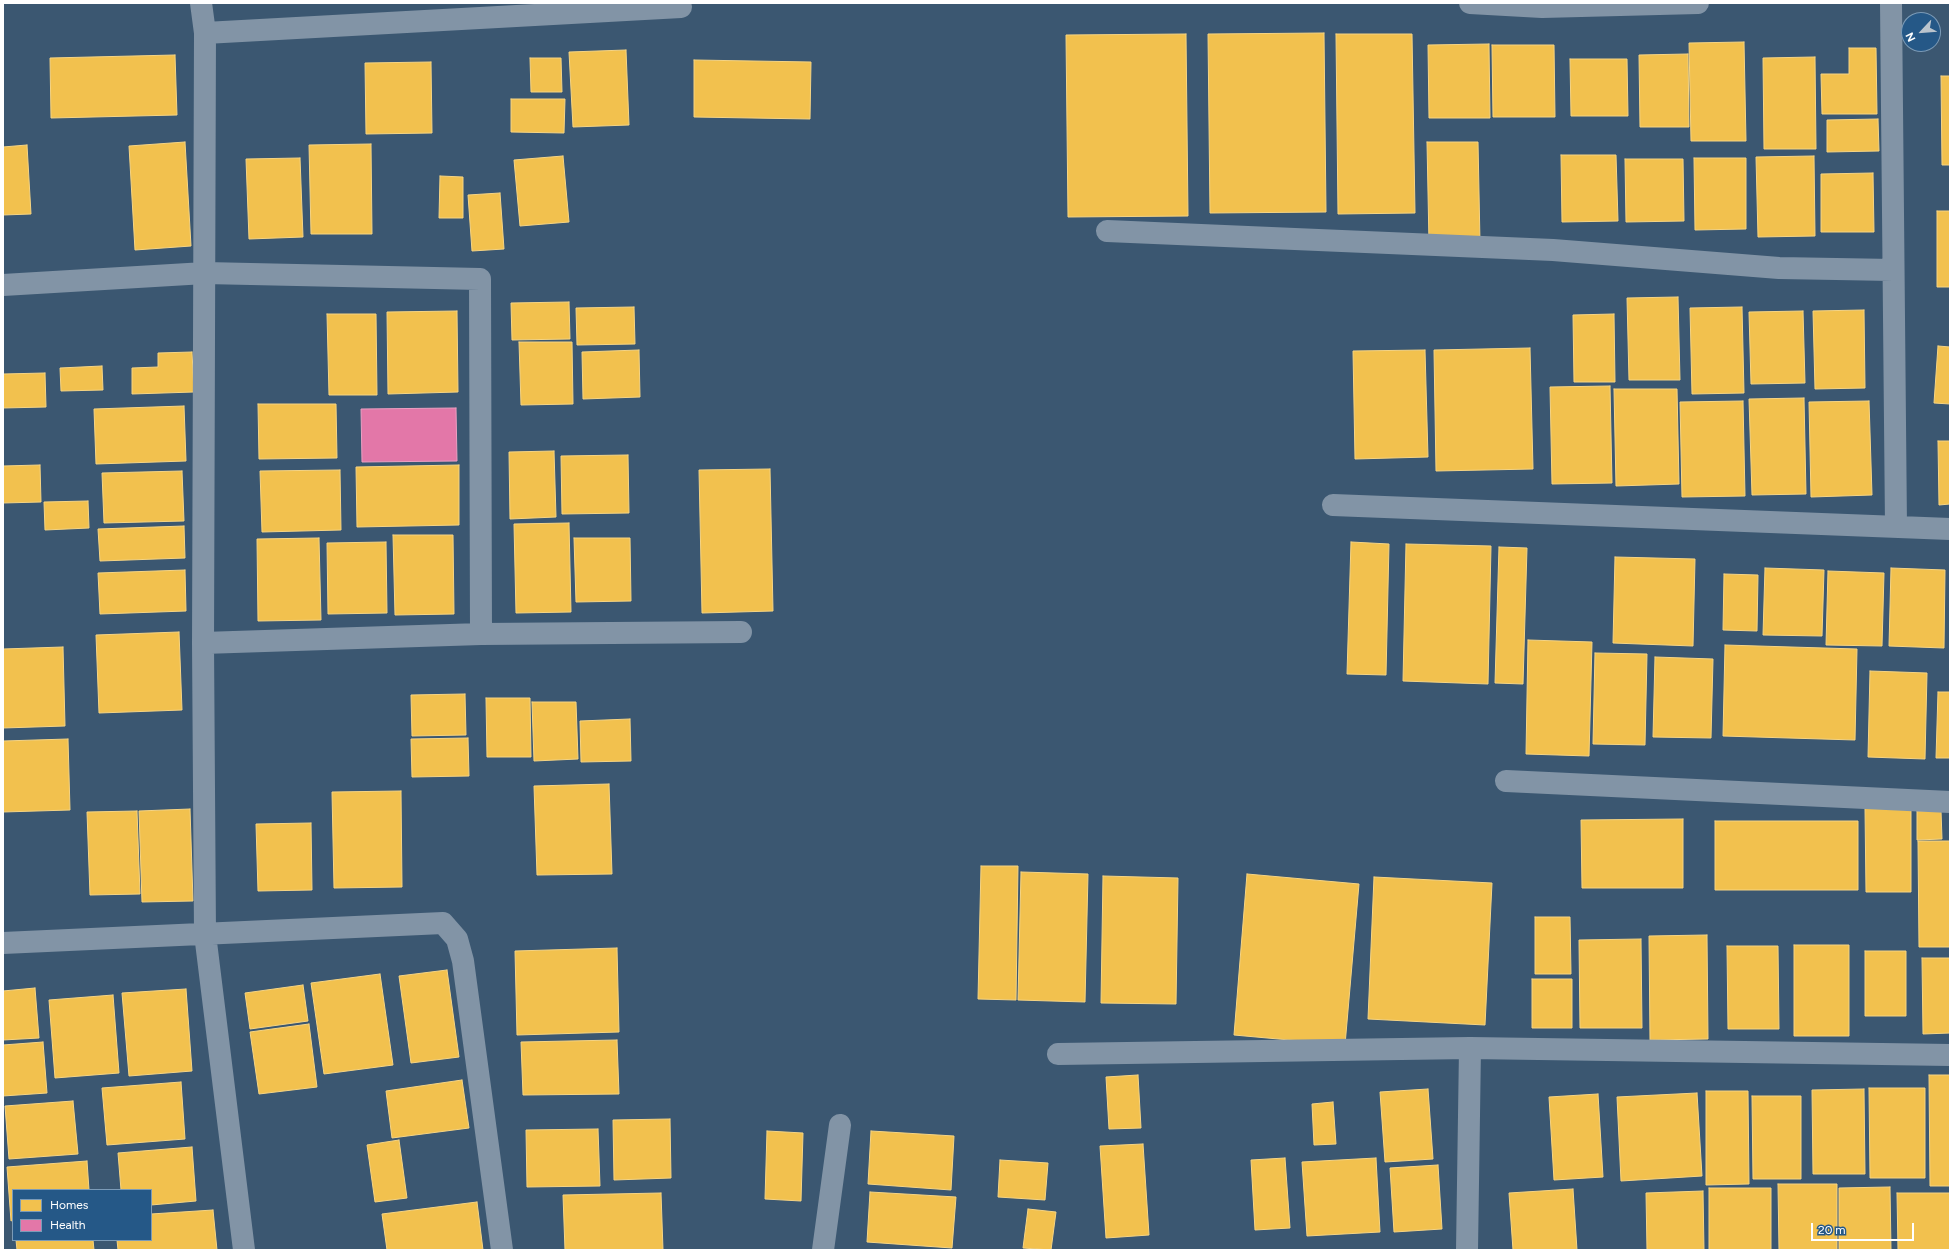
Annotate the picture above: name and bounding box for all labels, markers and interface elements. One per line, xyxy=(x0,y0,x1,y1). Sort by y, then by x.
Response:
north arrow xyxy=(1901,12,1941,52)
text: N xyxy=(1903,30,1918,44)
legend xyxy=(12,1189,152,1241)
text: Homes xyxy=(50,1198,88,1212)
scale bar xyxy=(1813,1215,1916,1241)
text: Health xyxy=(50,1218,86,1232)
text: 20 m xyxy=(1818,1223,1846,1237)

